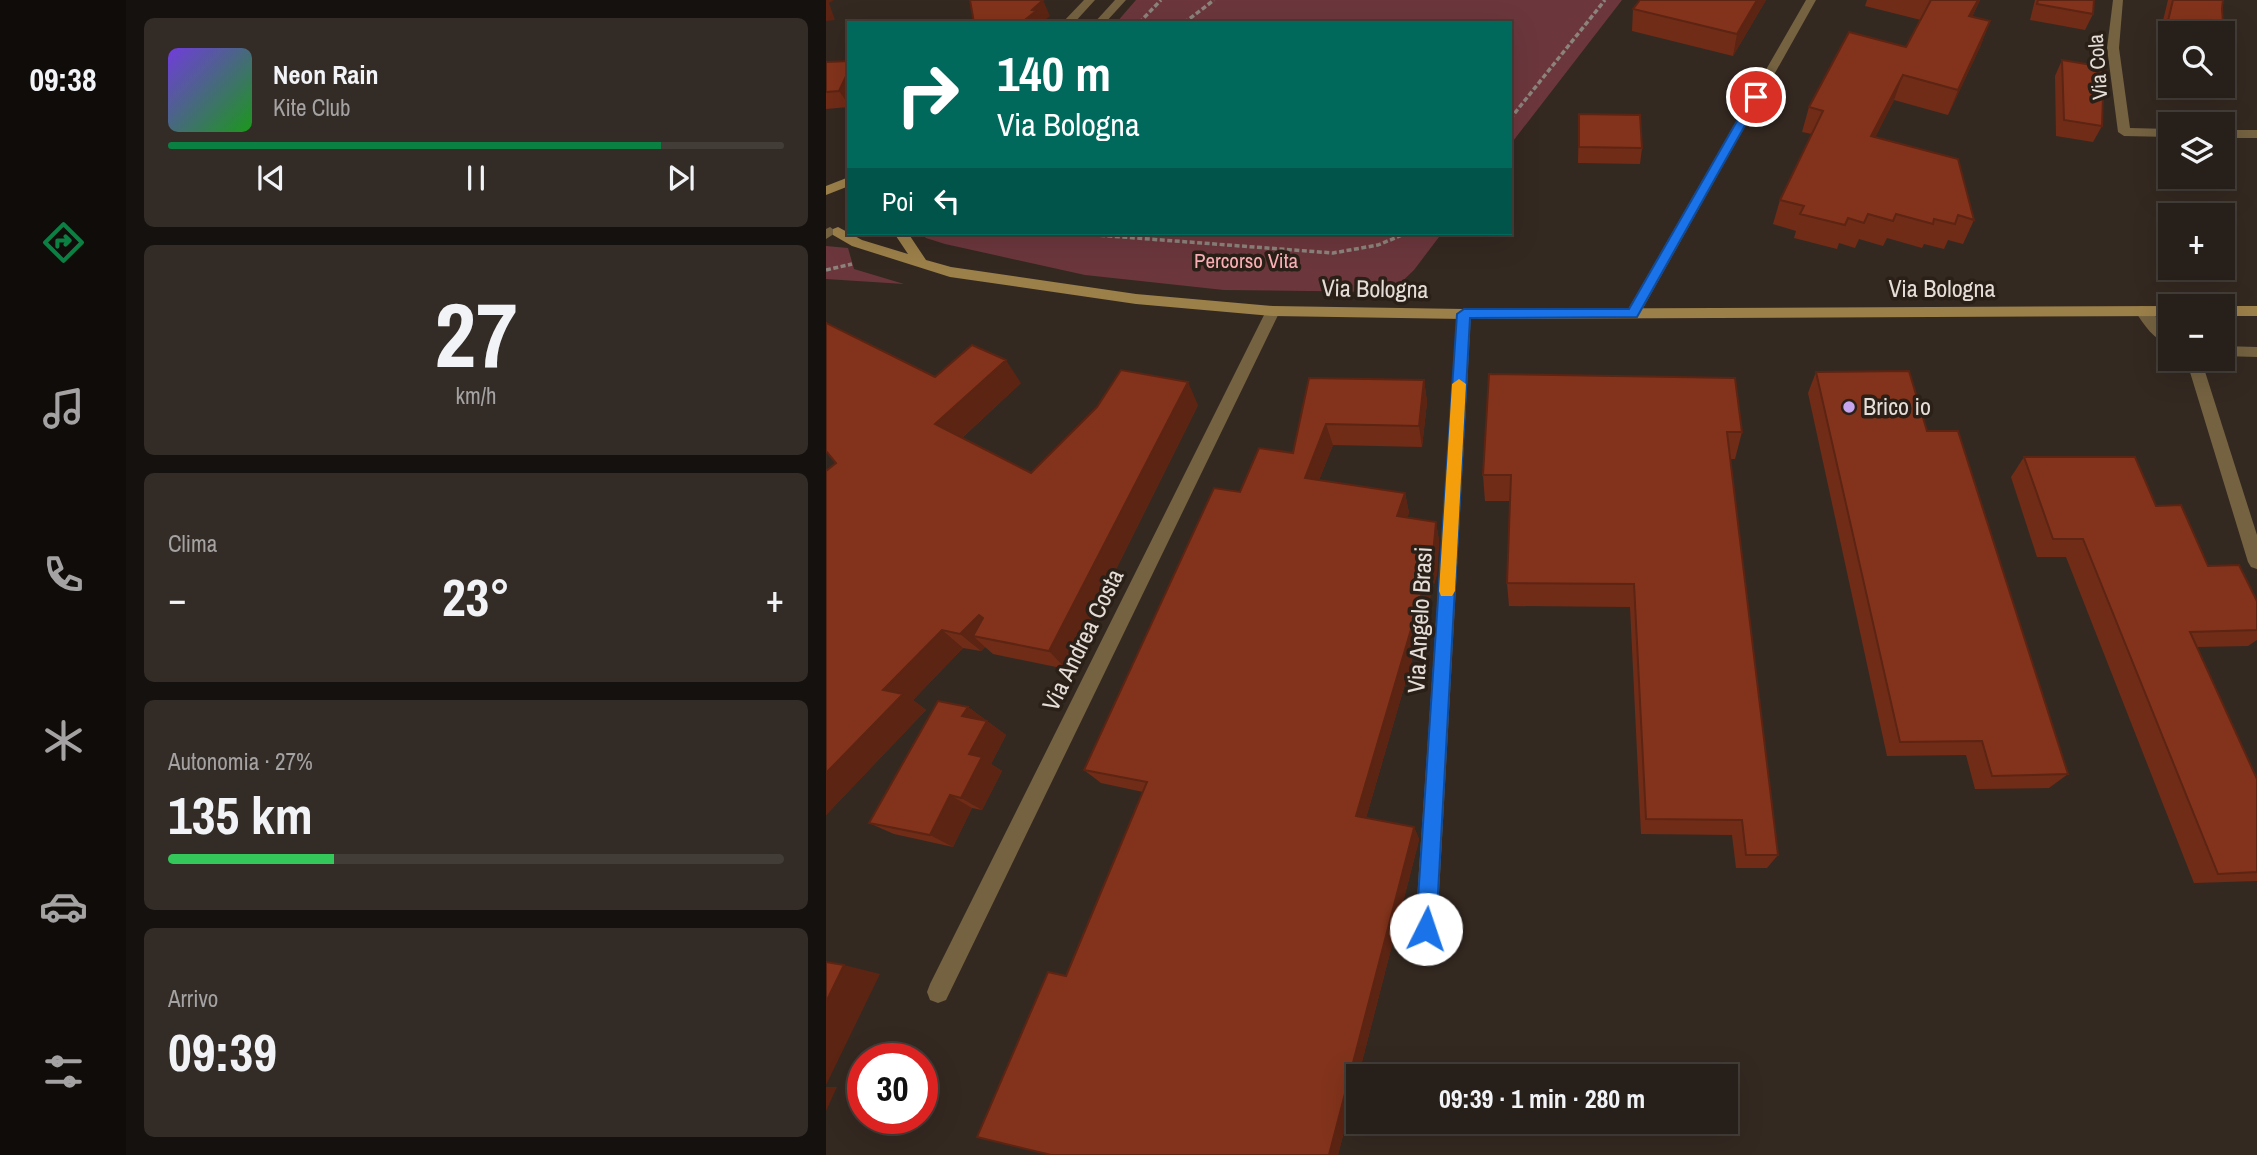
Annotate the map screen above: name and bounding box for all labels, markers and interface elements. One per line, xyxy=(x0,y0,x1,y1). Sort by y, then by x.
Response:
map controls xyxy=(2158,21,2235,371)
button: search xyxy=(2158,21,2235,98)
street label: Via Cola xyxy=(2081,33,2114,101)
text: 140 m xyxy=(997,40,1111,106)
icon: right xyxy=(882,49,973,140)
text: Neon Rain xyxy=(273,57,378,92)
text: 09:38 xyxy=(29,58,97,101)
pin xyxy=(1726,67,1786,127)
icon: arrive xyxy=(1737,78,1775,116)
text: Kite Club xyxy=(273,92,351,123)
text: Via Bologna xyxy=(997,103,1140,146)
button: layers xyxy=(2158,112,2235,189)
icon: previous xyxy=(252,159,290,197)
icon: pause xyxy=(457,159,495,197)
icon: next xyxy=(662,159,700,197)
icon: left xyxy=(928,182,966,220)
text: Poi xyxy=(882,184,914,219)
button: + xyxy=(2158,203,2235,280)
icon: directions xyxy=(39,218,88,267)
park label: Percorso Vita xyxy=(1194,246,1298,275)
street label: Via Bologna xyxy=(1321,271,1429,305)
street label: Via Bologna xyxy=(1889,272,1995,304)
text: 27 xyxy=(435,273,518,395)
button: − xyxy=(2158,294,2235,371)
text: km/h xyxy=(456,380,496,411)
icon: music xyxy=(39,384,88,433)
place label: Brico io xyxy=(1863,390,1931,422)
marker: Brico io xyxy=(1841,399,1857,415)
text: Clima xyxy=(168,528,217,559)
street label: Via Angelo Brasi xyxy=(1399,546,1439,694)
icon: phone xyxy=(39,550,88,599)
text: 23° xyxy=(442,562,510,632)
street label: Via Andrea Costa xyxy=(1034,563,1130,716)
text: − xyxy=(168,573,186,624)
text: + xyxy=(766,573,784,624)
icon: climate xyxy=(39,716,88,765)
text: Autonomia · 27% xyxy=(168,746,313,777)
text: 135 km xyxy=(168,780,313,850)
icon: car xyxy=(39,882,88,931)
position arrow xyxy=(1389,892,1463,966)
text: Arrivo xyxy=(168,983,218,1014)
text: 09:39 xyxy=(168,1017,277,1087)
speed limit sign: 30 xyxy=(847,1043,938,1134)
icon: filters xyxy=(39,1047,88,1096)
text: 09:39 · 1 min · 280 m xyxy=(1439,1081,1645,1116)

